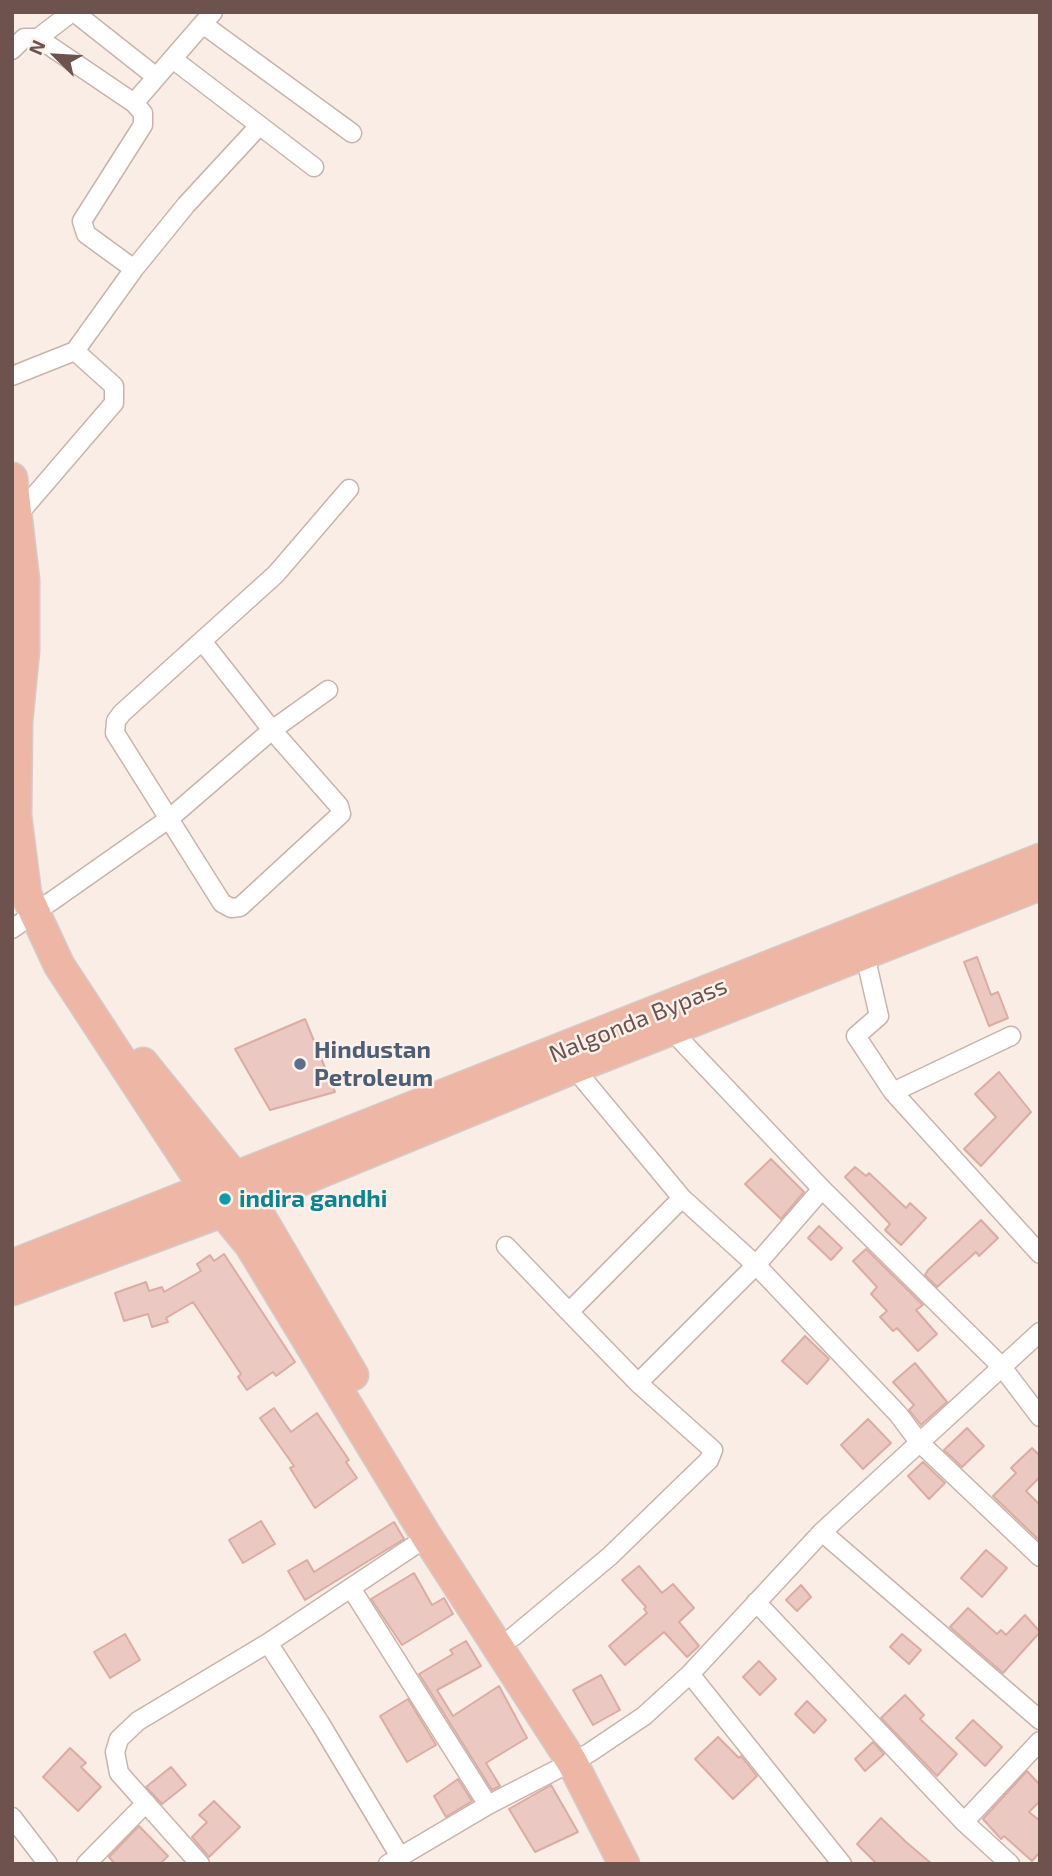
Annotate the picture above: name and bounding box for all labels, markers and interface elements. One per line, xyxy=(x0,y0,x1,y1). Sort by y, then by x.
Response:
north arrow xyxy=(21,21,91,91)
text: N xyxy=(23,36,50,58)
street label: Nalgonda Bypass xyxy=(545,971,731,1069)
place label: Hindustan Petroleum xyxy=(314,1036,433,1092)
marker: Hindustan Petroleum xyxy=(292,1056,308,1072)
place label: indira gandhi xyxy=(239,1185,387,1213)
marker: indira gandhi xyxy=(217,1191,233,1207)

